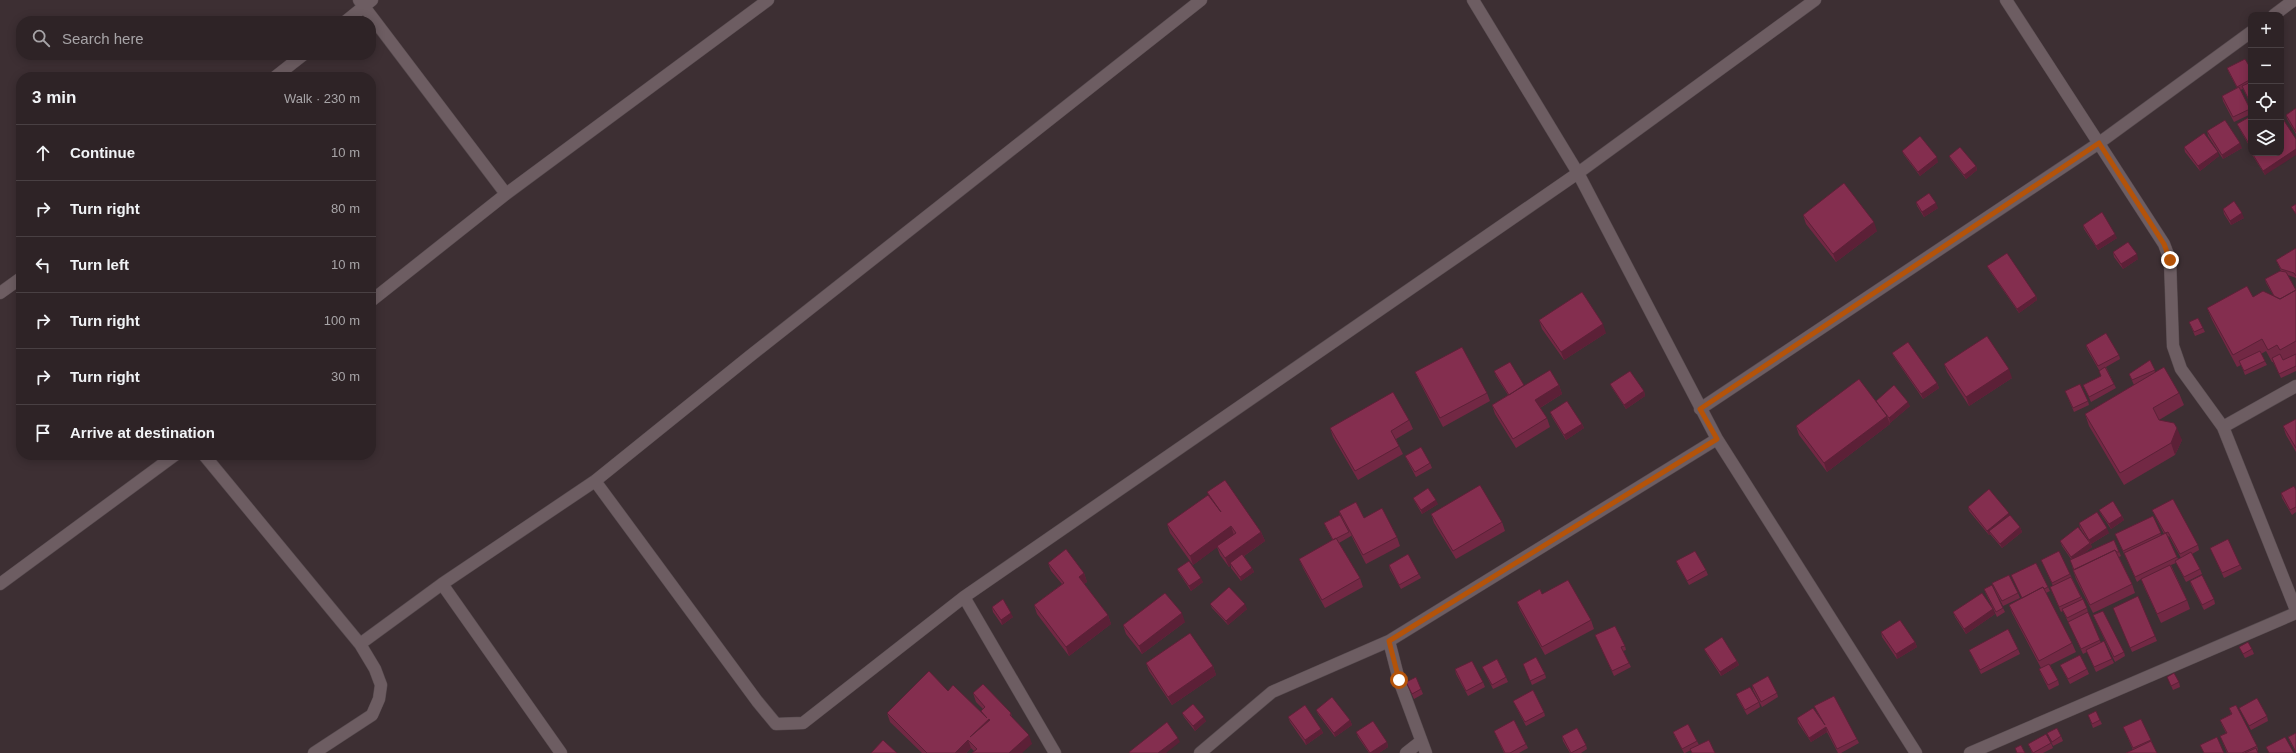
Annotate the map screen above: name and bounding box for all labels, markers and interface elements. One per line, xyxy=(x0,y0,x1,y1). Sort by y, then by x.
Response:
map controls xyxy=(2248,12,2284,156)
button: + xyxy=(2248,12,2284,48)
search box xyxy=(16,16,376,60)
icon: search xyxy=(30,27,52,49)
text: Search here xyxy=(62,30,144,47)
button: − xyxy=(2248,48,2284,84)
button: locate xyxy=(2248,84,2284,120)
text: 3 min xyxy=(32,88,76,107)
text: Walk · 230 m xyxy=(284,91,360,106)
button: layers xyxy=(2248,120,2284,156)
icon: ahead xyxy=(32,142,54,164)
text: Continue xyxy=(70,144,135,161)
text: 10 m xyxy=(331,145,360,160)
icon: right xyxy=(32,198,54,220)
text: Turn right xyxy=(70,200,140,217)
text: 80 m xyxy=(331,201,360,216)
route end xyxy=(2161,251,2179,269)
icon: left xyxy=(32,254,54,276)
text: Turn left xyxy=(70,256,129,273)
text: 10 m xyxy=(331,257,360,272)
icon: right xyxy=(32,310,54,332)
text: Turn right xyxy=(70,312,140,329)
text: 100 m xyxy=(324,313,360,328)
icon: right xyxy=(32,366,54,388)
text: Turn right xyxy=(70,368,140,385)
text: 30 m xyxy=(331,369,360,384)
icon: arrive xyxy=(32,422,54,444)
text: Arrive at destination xyxy=(70,424,215,441)
route start xyxy=(1390,671,1408,689)

